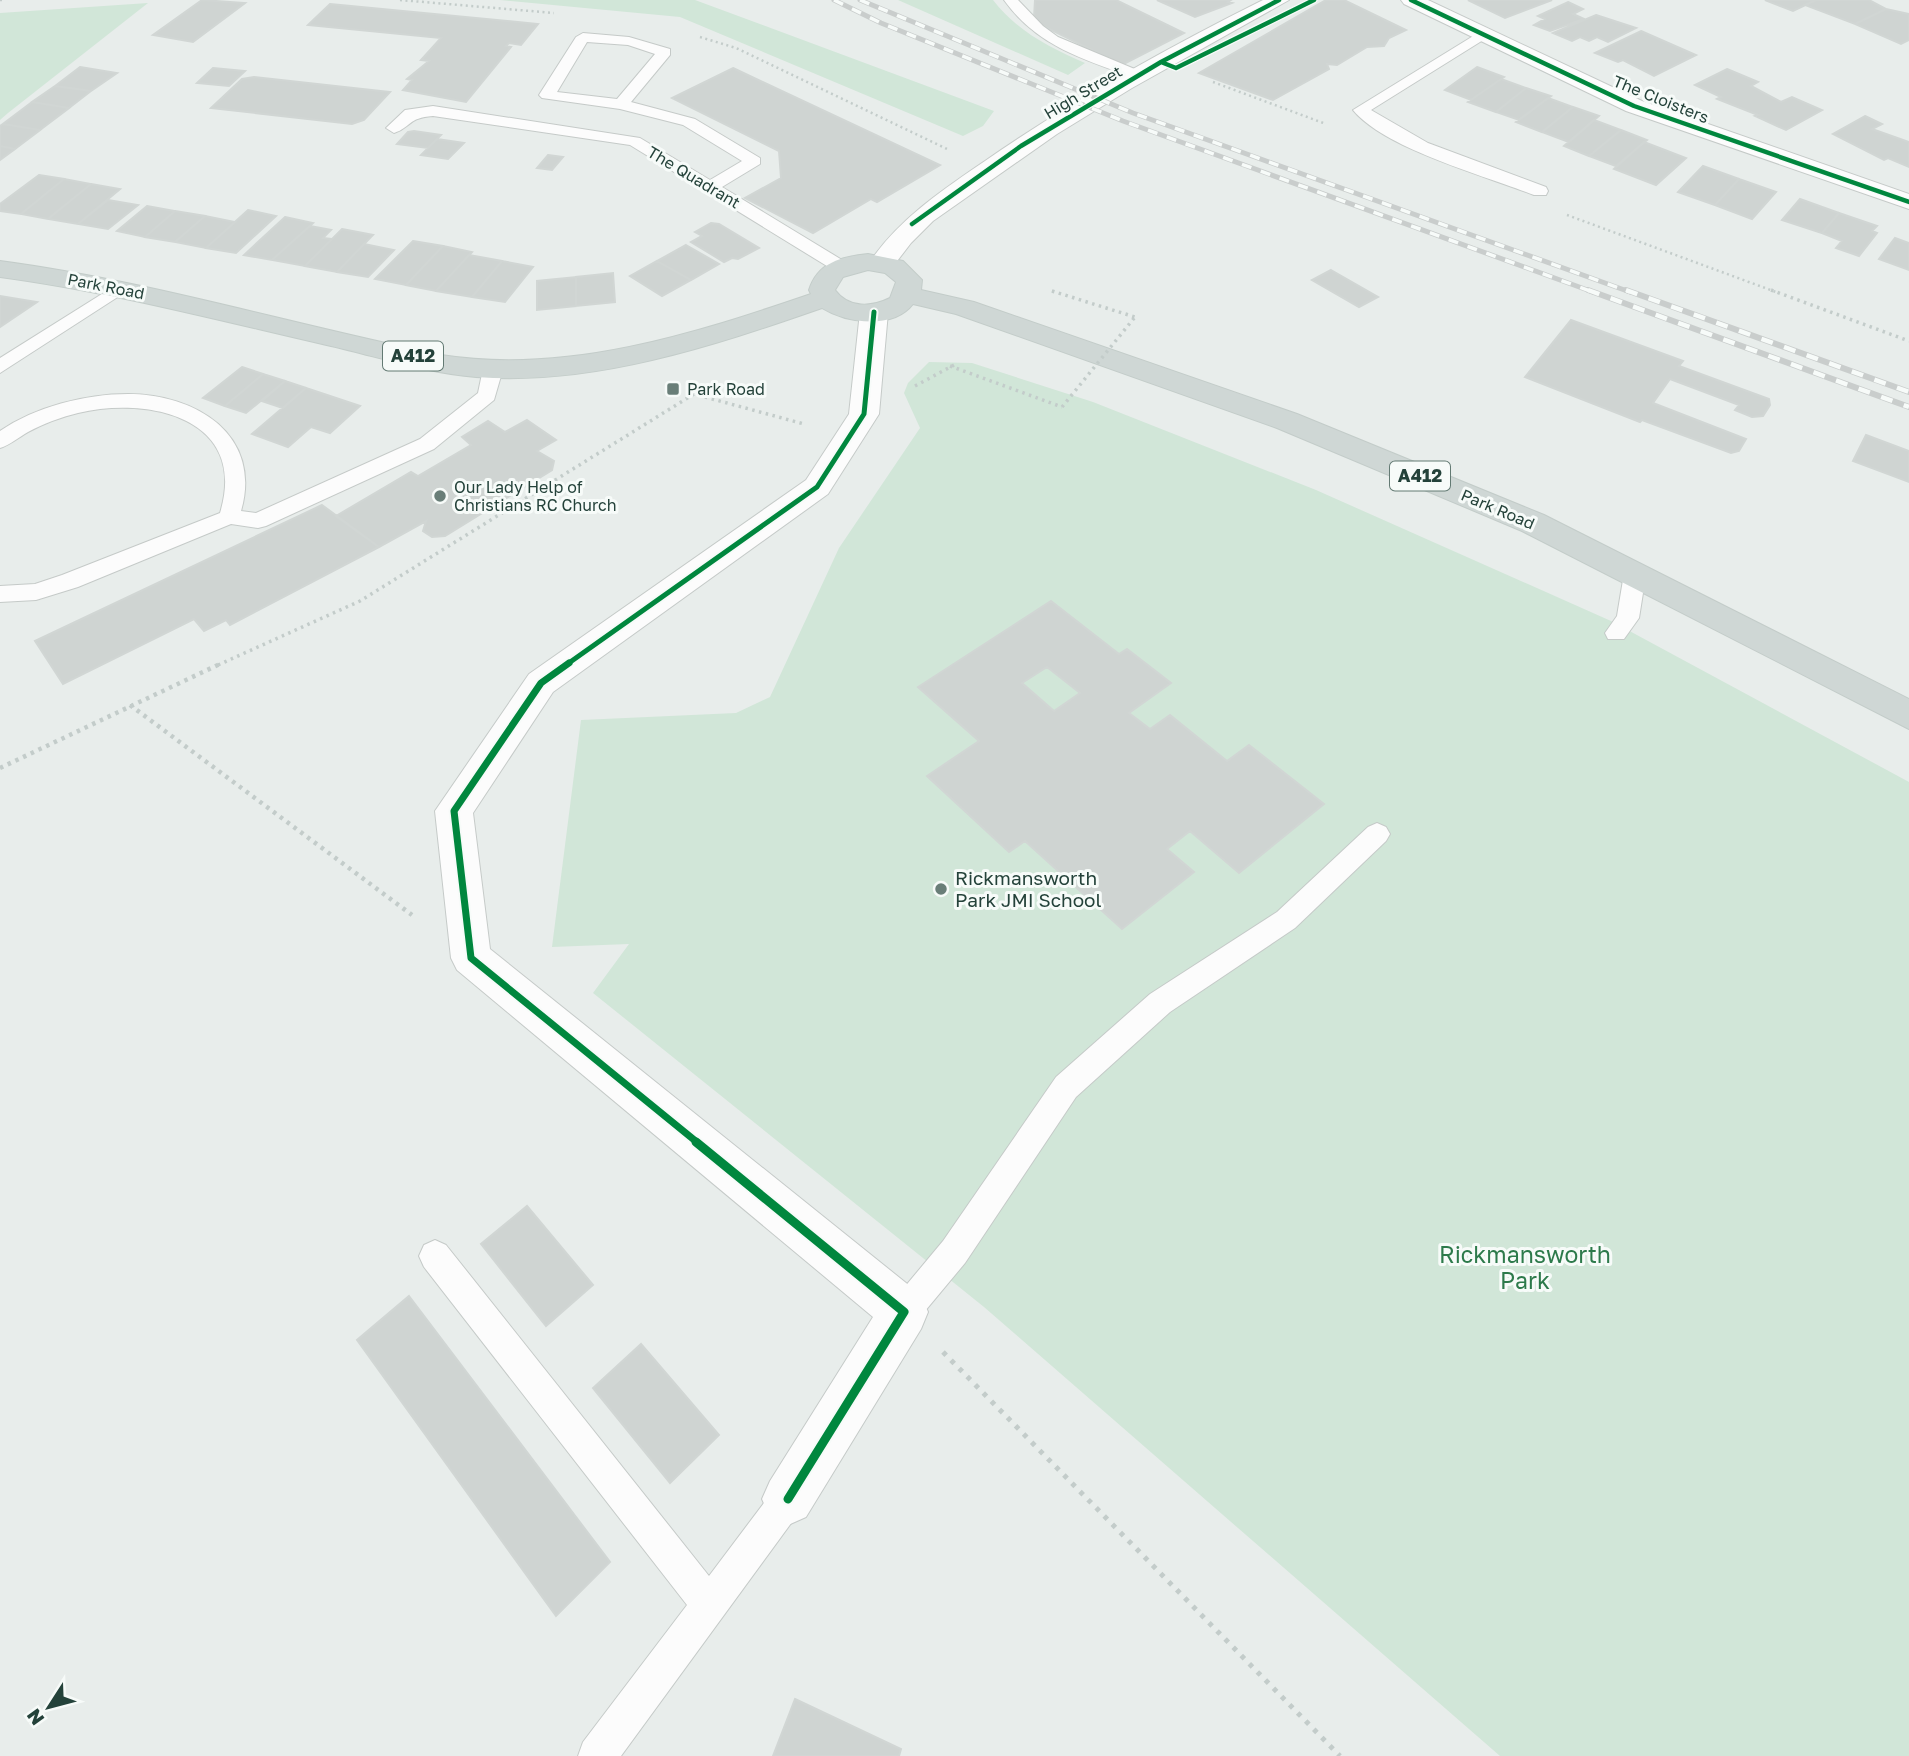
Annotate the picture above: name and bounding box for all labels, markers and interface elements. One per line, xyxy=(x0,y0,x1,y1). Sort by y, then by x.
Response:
street label: High Street xyxy=(1040,61,1126,123)
street label: The Cloisters xyxy=(1610,71,1712,127)
street label: The Quadrant xyxy=(644,141,744,213)
street label: Park Road xyxy=(66,269,146,303)
road number: A412 xyxy=(383,342,443,370)
place label: Park Road xyxy=(687,379,765,399)
marker: Park Road xyxy=(665,381,681,397)
road number: A412 xyxy=(1390,462,1450,490)
place label: Our Lady Help of Christians RC Church xyxy=(454,477,617,515)
street label: Park Road xyxy=(1458,485,1538,533)
marker: Our Lady Help of Christians RC Church xyxy=(432,488,448,504)
place label: Rickmansworth Park JMI School xyxy=(955,866,1102,911)
marker: Rickmansworth Park JMI School xyxy=(933,881,949,897)
park label: Rickmansworth Park xyxy=(1439,1240,1611,1294)
north arrow xyxy=(14,1672,84,1742)
text: N xyxy=(21,1705,48,1730)

